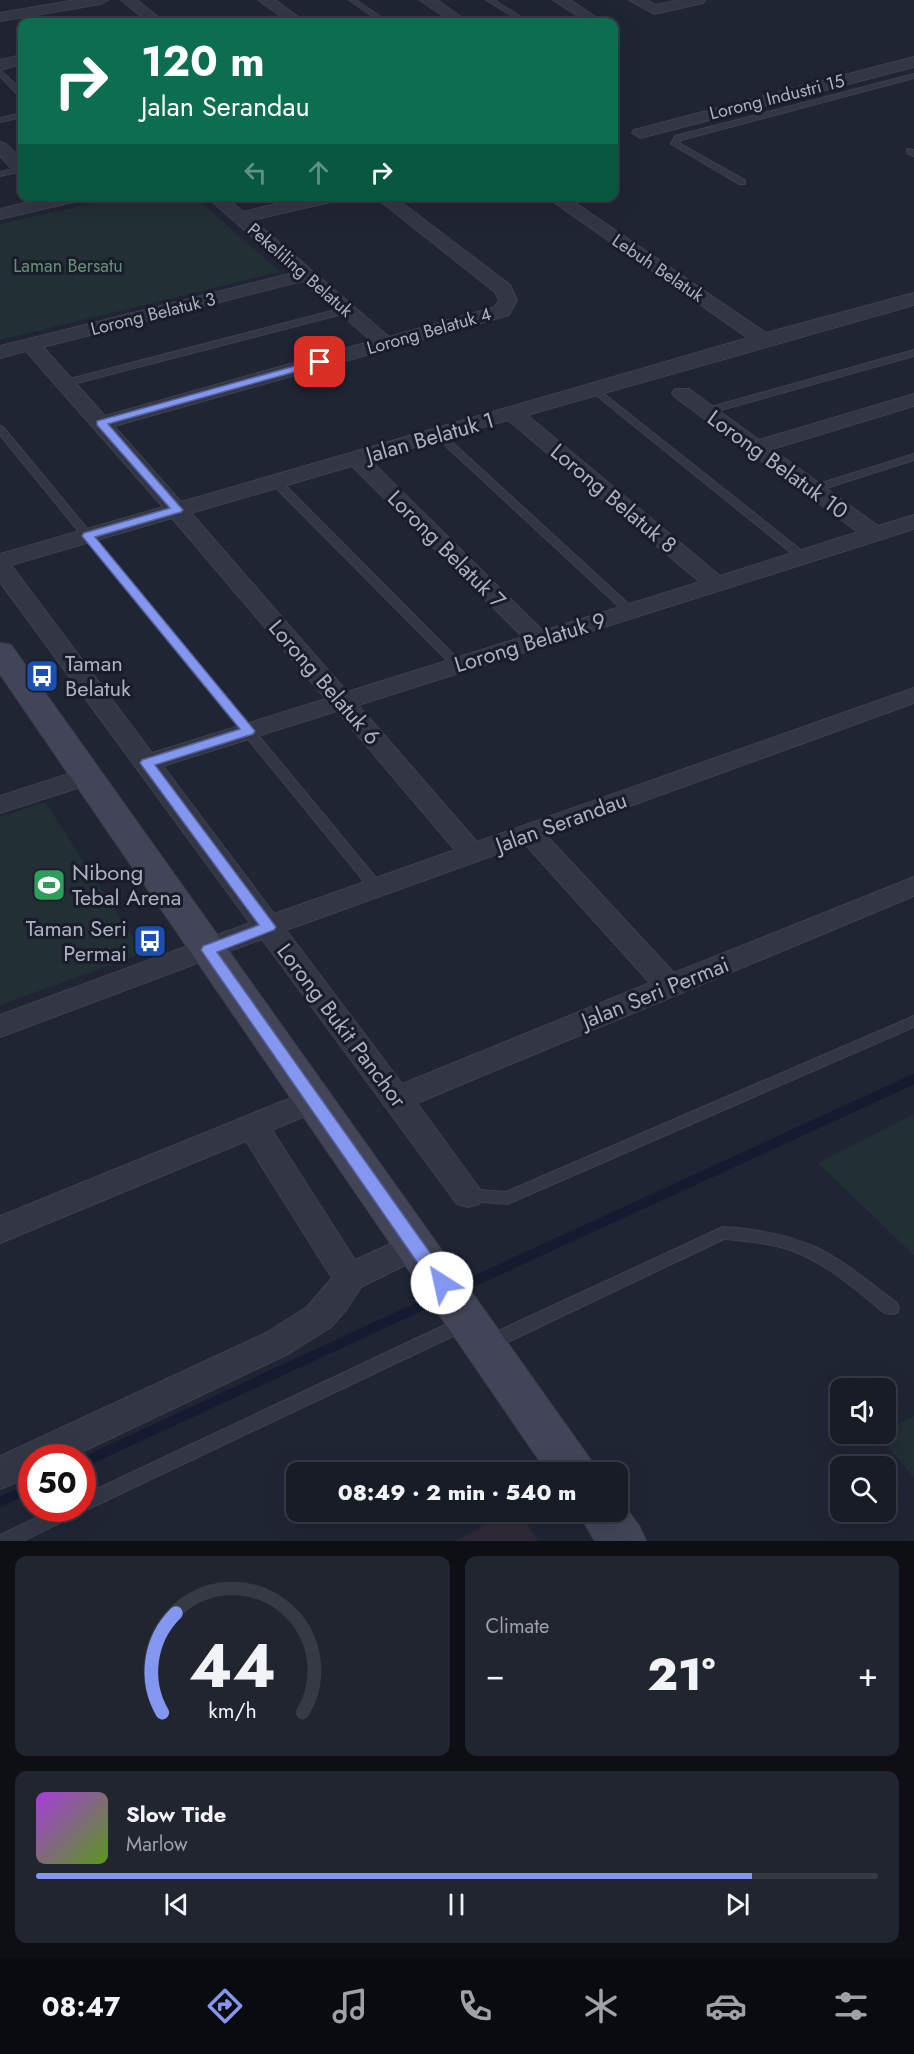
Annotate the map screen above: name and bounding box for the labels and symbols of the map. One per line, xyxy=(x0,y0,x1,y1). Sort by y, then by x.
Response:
street label: Lorong Industri 15 xyxy=(707,68,847,126)
street label: Pekeliling Belatuk xyxy=(242,217,358,323)
street label: Lebuh Belatuk xyxy=(607,228,709,308)
park label: Laman Bersatu xyxy=(13,253,123,279)
street label: Lorong Belatuk 3 xyxy=(88,286,218,342)
street label: Lorong Belatuk 4 xyxy=(364,301,494,361)
pin xyxy=(294,336,345,387)
street label: Lorong Belatuk 10 xyxy=(701,402,855,526)
street label: Jalan Belatuk 1 xyxy=(359,403,498,471)
street label: Lorong Belatuk 8 xyxy=(544,436,684,560)
street label: Lorong Belatuk 7 xyxy=(381,483,514,616)
street label: Lorong Belatuk 9 xyxy=(450,604,610,680)
street label: Lorong Belatuk 6 xyxy=(261,612,389,752)
place label: Taman Belatuk xyxy=(65,647,131,704)
bus stop icon: Taman Belatuk xyxy=(24,658,60,694)
street label: Jalan Serandau xyxy=(488,783,631,862)
place label: Nibong Tebal Arena xyxy=(72,856,181,913)
sports icon: Nibong Tebal Arena xyxy=(31,867,67,903)
place label: Taman Seri Permai xyxy=(26,912,127,969)
bus stop icon: Taman Seri Permai xyxy=(132,923,168,959)
street label: Lorong Bukit Panchor xyxy=(270,936,415,1114)
street label: Jalan Seri Permai xyxy=(574,948,734,1037)
position arrow xyxy=(410,1251,474,1315)
speed limit sign: 50 xyxy=(18,1444,96,1522)

